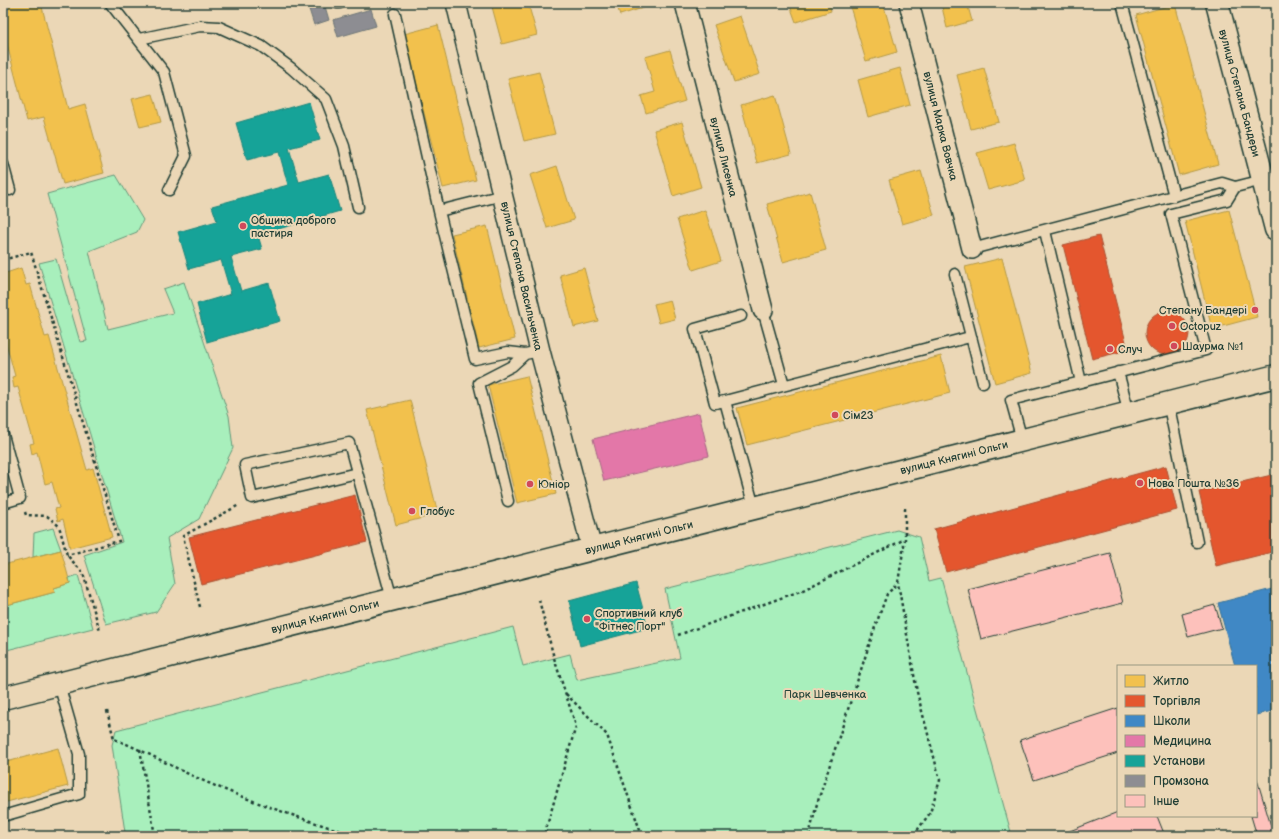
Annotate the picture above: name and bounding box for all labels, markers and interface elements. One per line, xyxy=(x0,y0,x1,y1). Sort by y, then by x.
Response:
street label: вулиця Степана Бандери xyxy=(1216,28,1263,158)
street label: вулиця Марка Вовчка xyxy=(921,70,961,183)
street label: вулиця Лисенка xyxy=(707,116,740,199)
street label: вулиця Степана Васильченка xyxy=(498,200,545,353)
place label: Община доброго пастиря xyxy=(251,214,336,240)
marker: Община доброго пастиря xyxy=(238,221,248,231)
place label: Степану Бандері xyxy=(1159,304,1247,317)
marker: Степану Бандері xyxy=(1250,305,1260,315)
place label: Octopuz xyxy=(1180,320,1222,333)
marker: Octopuz xyxy=(1167,321,1177,331)
place label: Шаурма №1 xyxy=(1182,340,1243,353)
marker: Шаурма №1 xyxy=(1169,341,1179,351)
place label: Случ xyxy=(1118,343,1143,356)
marker: Случ xyxy=(1105,344,1115,354)
place label: Сім23 xyxy=(843,409,874,422)
marker: Сім23 xyxy=(830,410,840,420)
street label: вулиця Княгині Ольги xyxy=(899,438,1009,477)
place label: Нова Пошта №36 xyxy=(1148,477,1240,490)
place label: Юніор xyxy=(538,478,570,491)
marker: Нова Пошта №36 xyxy=(1135,478,1145,488)
marker: Юніор xyxy=(525,479,535,489)
place label: Глобус xyxy=(420,505,455,518)
marker: Глобус xyxy=(407,506,417,516)
street label: вулиця Княгині Ольги xyxy=(584,518,694,557)
street label: вулиця Княгині Ольги xyxy=(270,597,380,636)
place label: Спортивний клуб "Фітнес Порт" xyxy=(595,607,682,633)
marker: Спортивний клуб "Фітнес Порт" xyxy=(582,614,592,624)
legend xyxy=(1117,665,1257,817)
text: Житло xyxy=(1153,674,1189,689)
park label: Парк Шевченка xyxy=(784,688,867,701)
text: Торгівля xyxy=(1153,694,1201,709)
text: Школи xyxy=(1153,714,1190,729)
text: Медицина xyxy=(1153,734,1211,749)
text: Установи xyxy=(1153,754,1205,769)
text: Промзона xyxy=(1153,774,1209,789)
text: Інше xyxy=(1153,794,1179,809)

